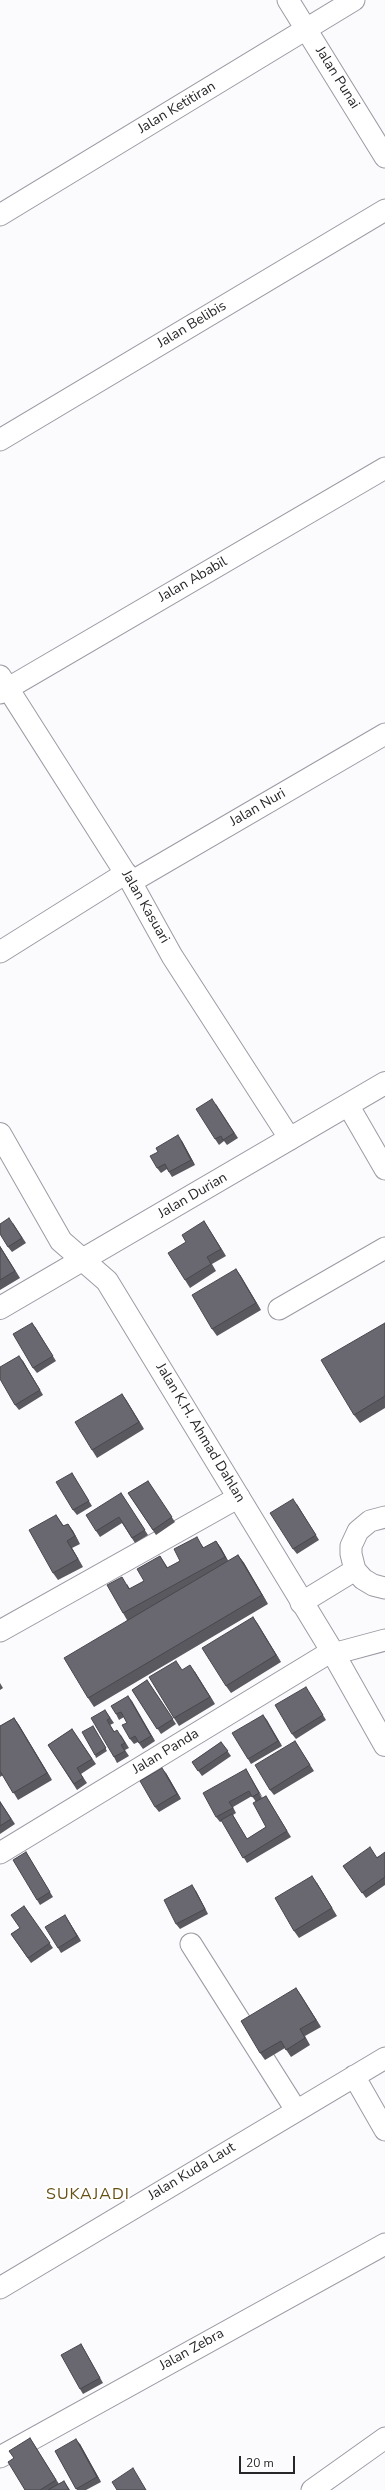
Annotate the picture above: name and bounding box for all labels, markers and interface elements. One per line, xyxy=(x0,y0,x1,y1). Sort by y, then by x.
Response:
street label: Jalan Punai xyxy=(311,44,363,112)
street label: Jalan Ketitiran xyxy=(135,78,219,138)
street label: Jalan Belibis xyxy=(154,298,230,352)
street label: Jalan Ababil xyxy=(156,554,230,606)
street label: Jalan Nuri xyxy=(227,785,289,831)
street label: Jalan Kasuari xyxy=(117,868,173,946)
street label: Jalan Durian xyxy=(155,1169,231,1223)
street label: Jalan K.H. Ahmad Dahlan xyxy=(152,1360,248,1506)
street label: Jalan Panda xyxy=(130,1726,202,1778)
street label: Jalan Kuda Laut xyxy=(145,2139,239,2205)
district label: SUKAJADI xyxy=(46,2185,130,2205)
street label: Jalan Zebra xyxy=(157,2325,227,2375)
scale bar xyxy=(241,2448,297,2474)
text: 20 m xyxy=(246,2455,274,2471)

